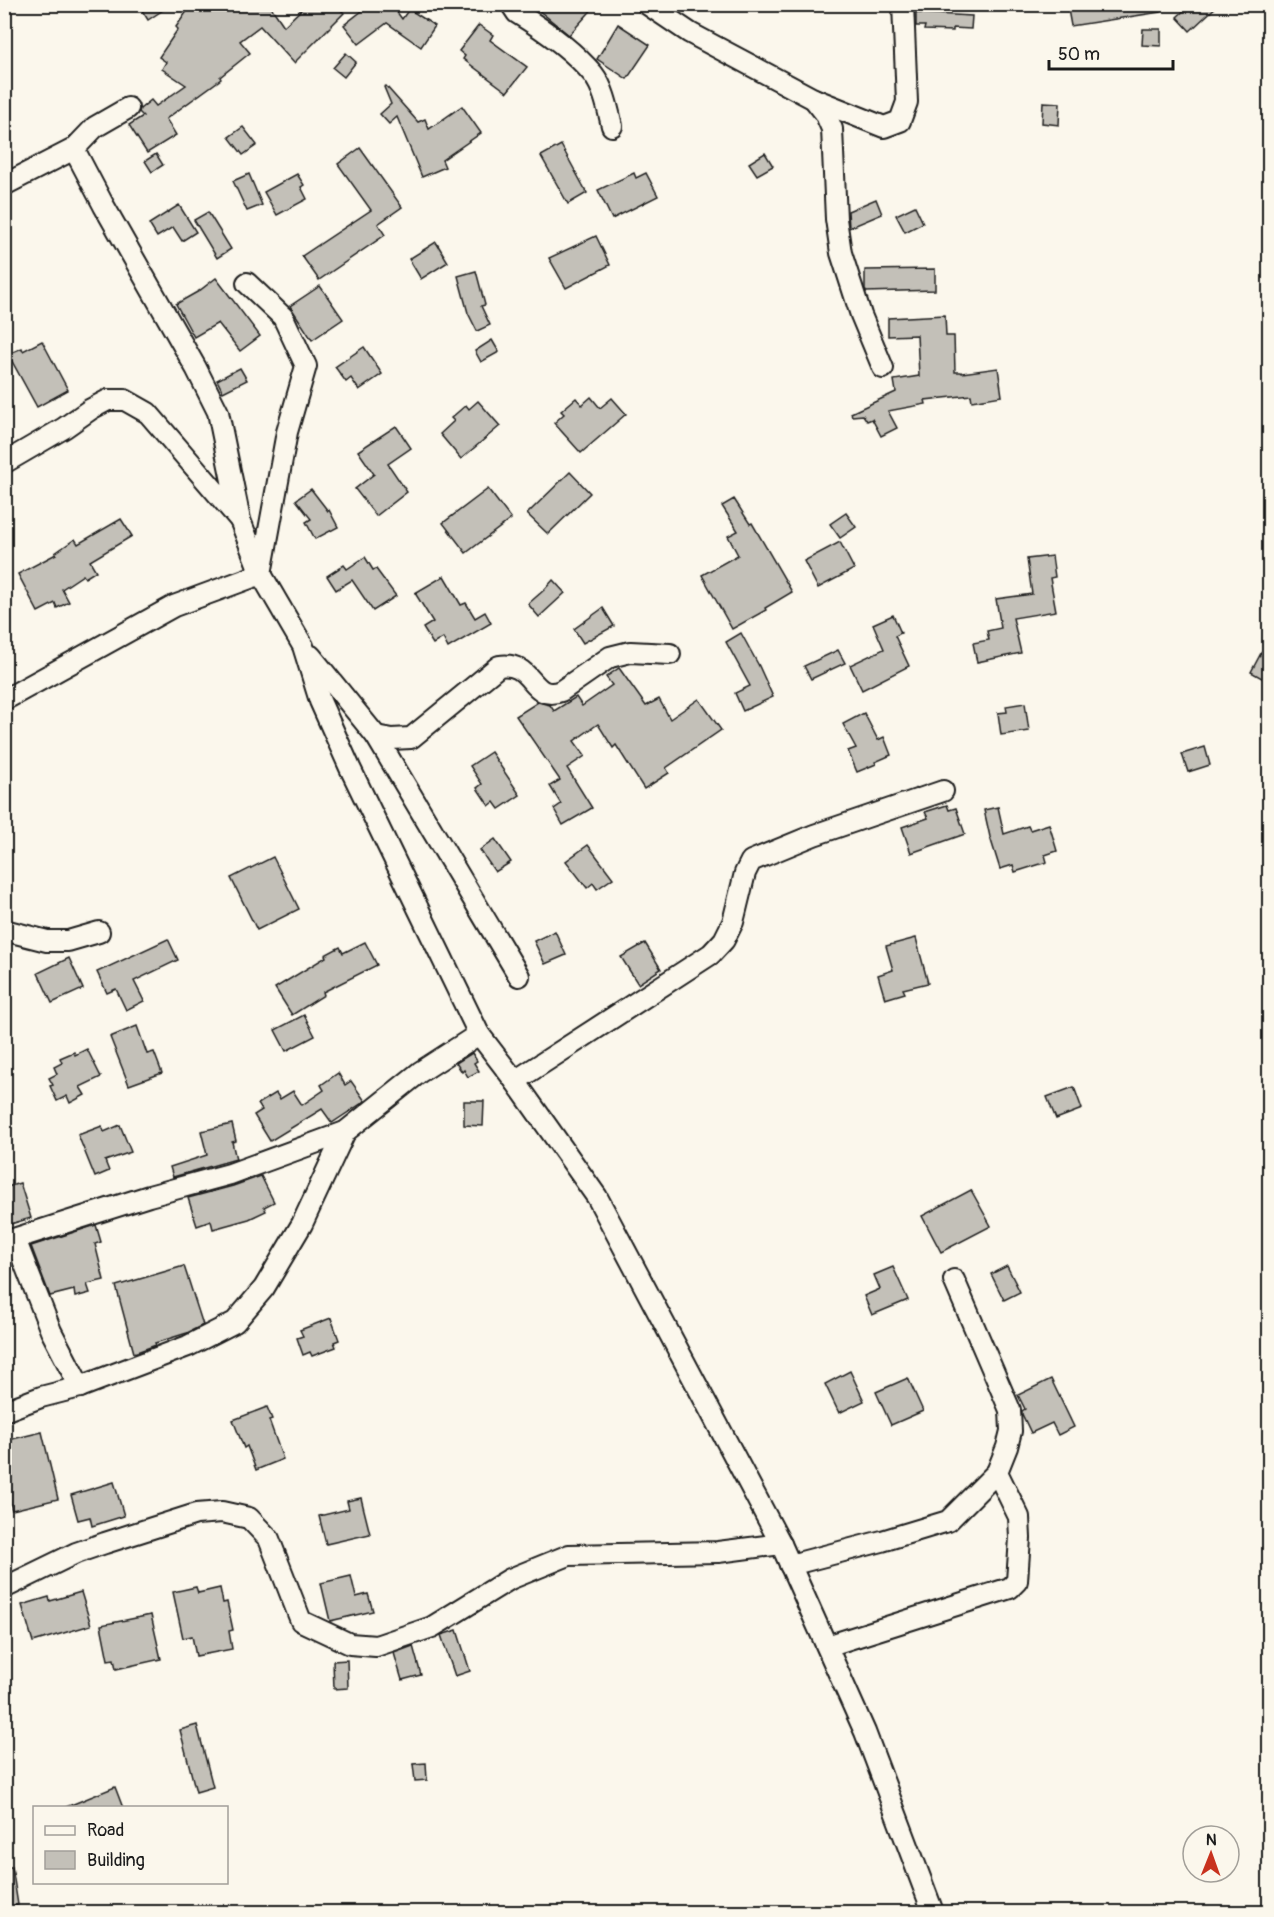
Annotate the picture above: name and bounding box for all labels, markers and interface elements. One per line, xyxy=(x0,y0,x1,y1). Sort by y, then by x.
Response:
scale bar xyxy=(1049,33,1174,71)
text: 50 m xyxy=(1058,43,1100,66)
legend xyxy=(33,1806,228,1884)
text: Road xyxy=(87,1819,124,1842)
north arrow xyxy=(1181,1824,1241,1884)
text: N xyxy=(1206,1830,1217,1850)
text: Building xyxy=(87,1849,145,1872)

